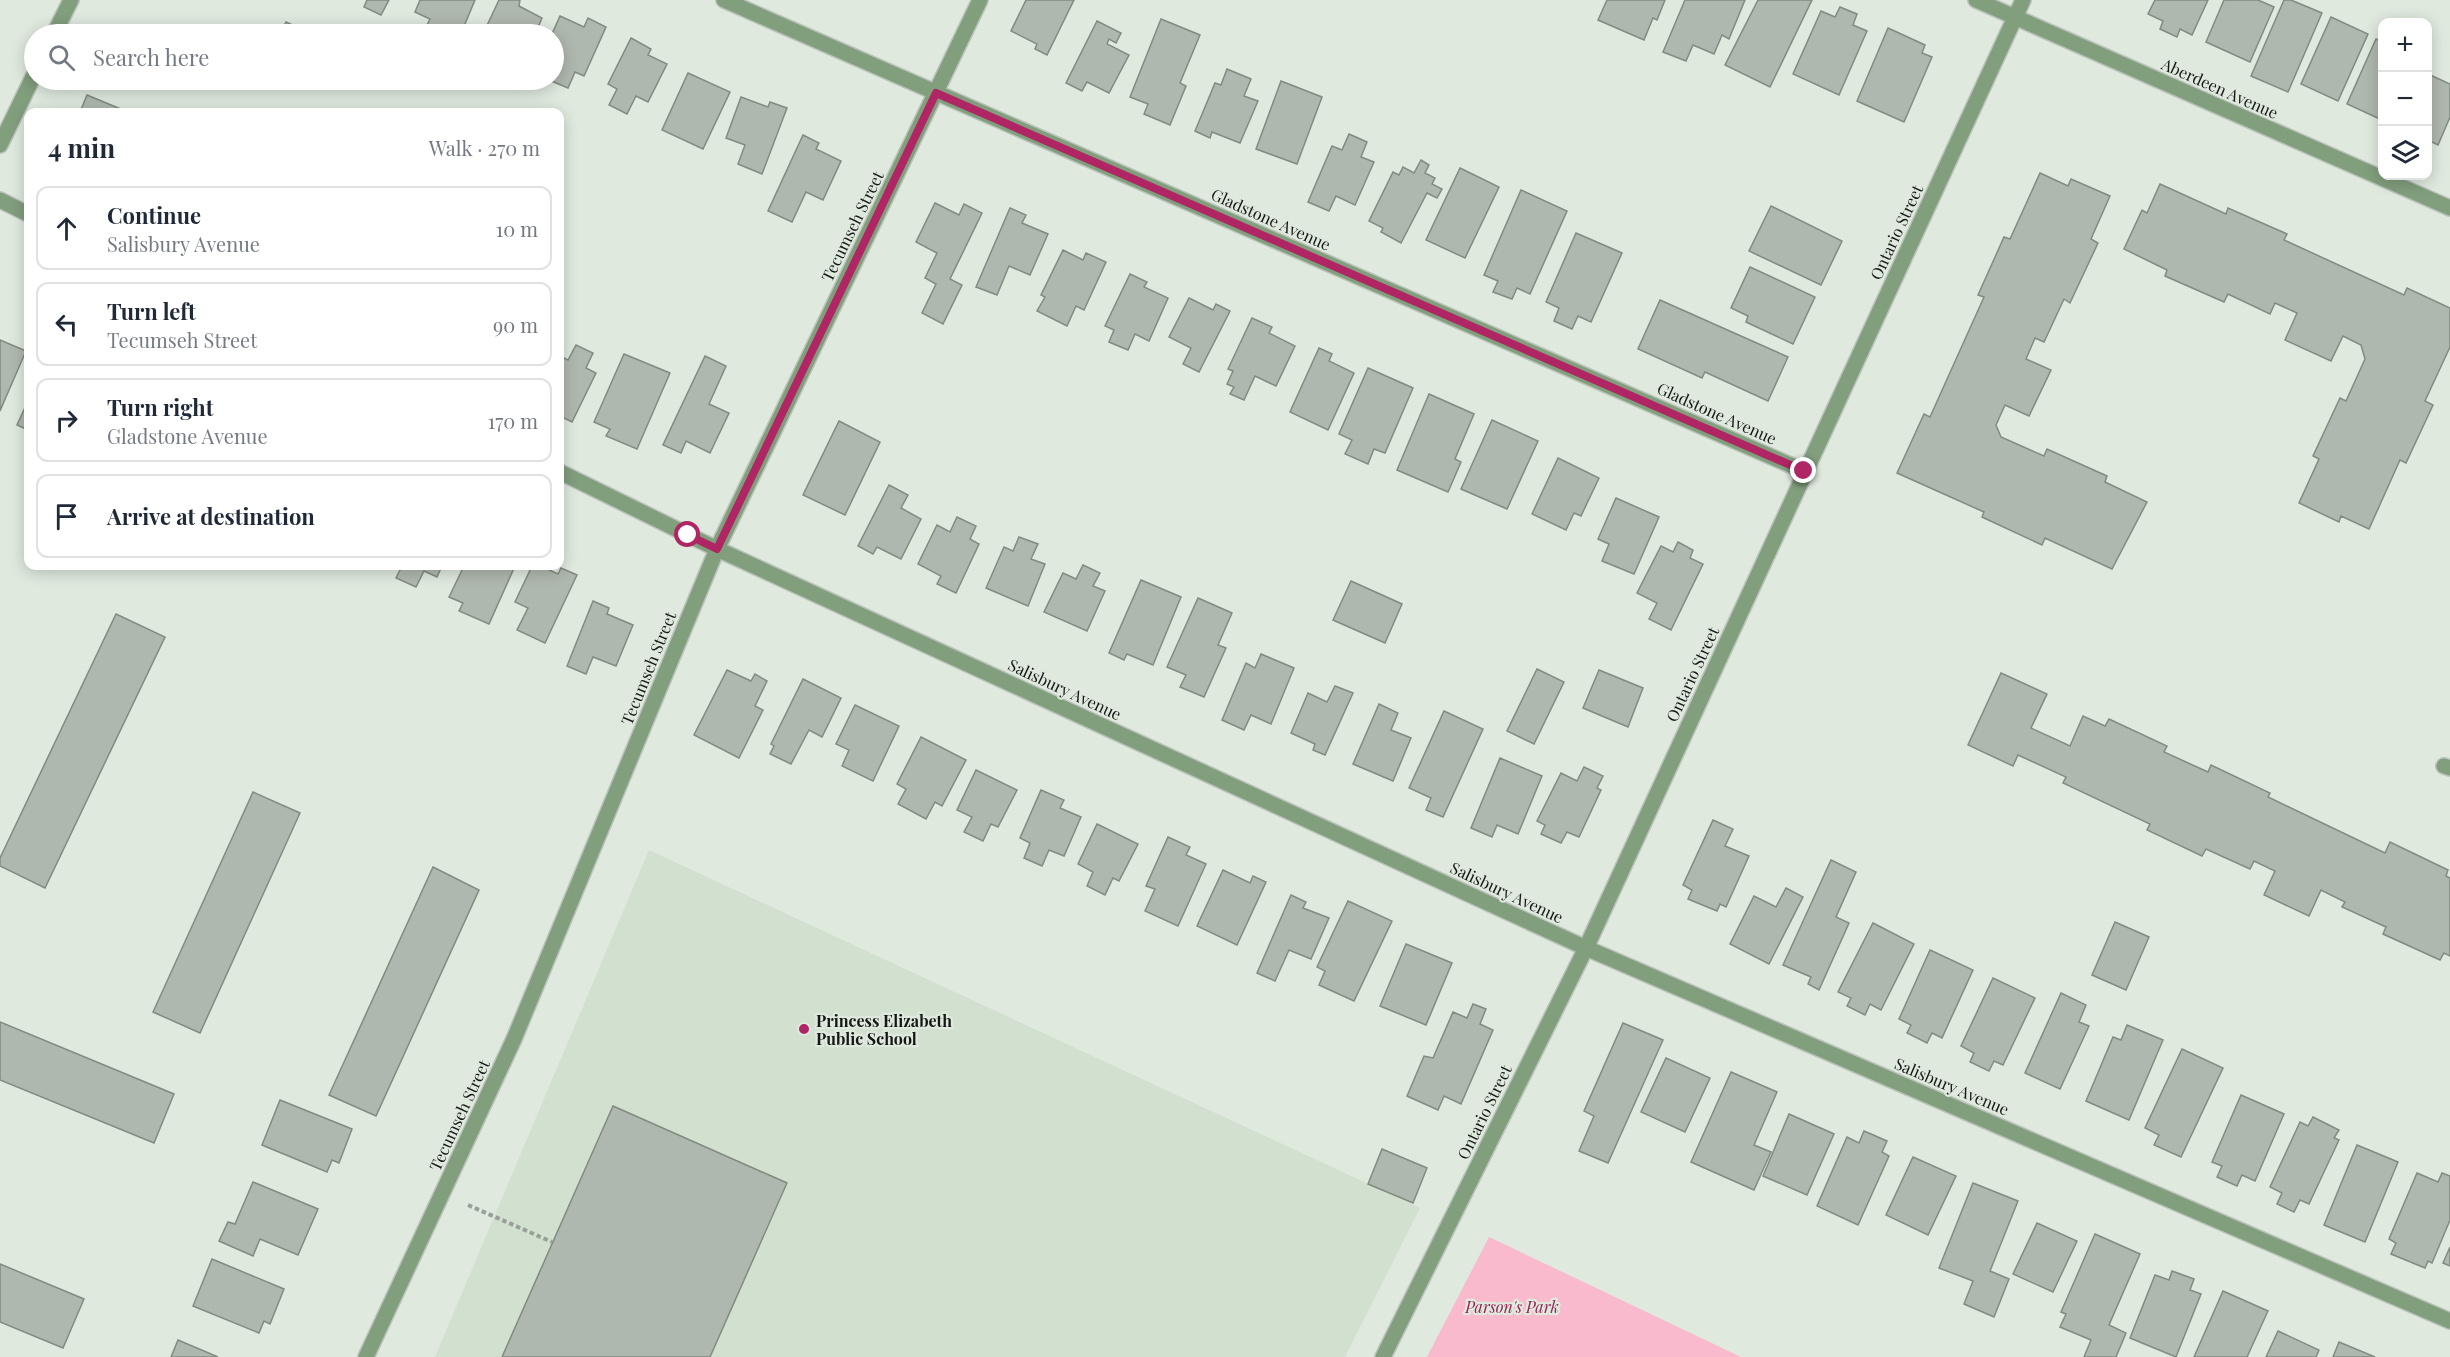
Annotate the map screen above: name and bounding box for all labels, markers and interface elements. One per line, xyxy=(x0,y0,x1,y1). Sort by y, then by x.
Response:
map controls xyxy=(2378,18,2432,180)
button: + xyxy=(2378,18,2432,72)
search box xyxy=(24,24,564,90)
icon: search xyxy=(45,41,78,74)
text: Search here xyxy=(93,42,209,72)
street label: Aberdeen Avenue xyxy=(2158,53,2281,123)
button: − xyxy=(2378,72,2432,126)
button: layers xyxy=(2378,126,2432,180)
text: 4 min xyxy=(48,130,115,165)
text: Walk · 270 m xyxy=(429,134,540,161)
street label: Tecumseh Street xyxy=(816,167,888,285)
street label: Ontario Street xyxy=(1865,181,1927,283)
street label: Gladstone Avenue xyxy=(1208,183,1334,255)
text: Continue xyxy=(107,200,201,230)
icon: ahead xyxy=(50,212,83,245)
text: 10 m xyxy=(496,215,538,242)
text: Salisbury Avenue xyxy=(107,230,260,257)
text: Turn left xyxy=(107,296,196,326)
icon: left xyxy=(50,308,83,341)
text: 90 m xyxy=(493,311,538,338)
text: Tecumseh Street xyxy=(107,326,257,353)
street label: Gladstone Avenue xyxy=(1654,377,1780,449)
text: Turn right xyxy=(107,392,213,422)
icon: right xyxy=(50,404,83,437)
text: 170 m xyxy=(488,407,538,434)
text: Gladstone Avenue xyxy=(107,422,268,449)
route end xyxy=(1790,457,1816,483)
icon: arrive xyxy=(50,500,83,533)
text: Arrive at destination xyxy=(107,501,315,531)
route start xyxy=(674,521,700,547)
street label: Tecumseh Street xyxy=(616,608,680,728)
street label: Ontario Street xyxy=(1661,623,1723,725)
street label: Salisbury Avenue xyxy=(1005,654,1125,724)
street label: Salisbury Avenue xyxy=(1447,857,1567,927)
place label: Princess Elizabeth Public School xyxy=(816,1010,952,1049)
marker: Princess Elizabeth Public School xyxy=(797,1022,811,1036)
street label: Salisbury Avenue xyxy=(1892,1052,2012,1120)
street label: Tecumseh Street xyxy=(424,1056,494,1174)
street label: Ontario Street xyxy=(1452,1061,1516,1163)
park label: Parson's Park xyxy=(1464,1296,1559,1317)

